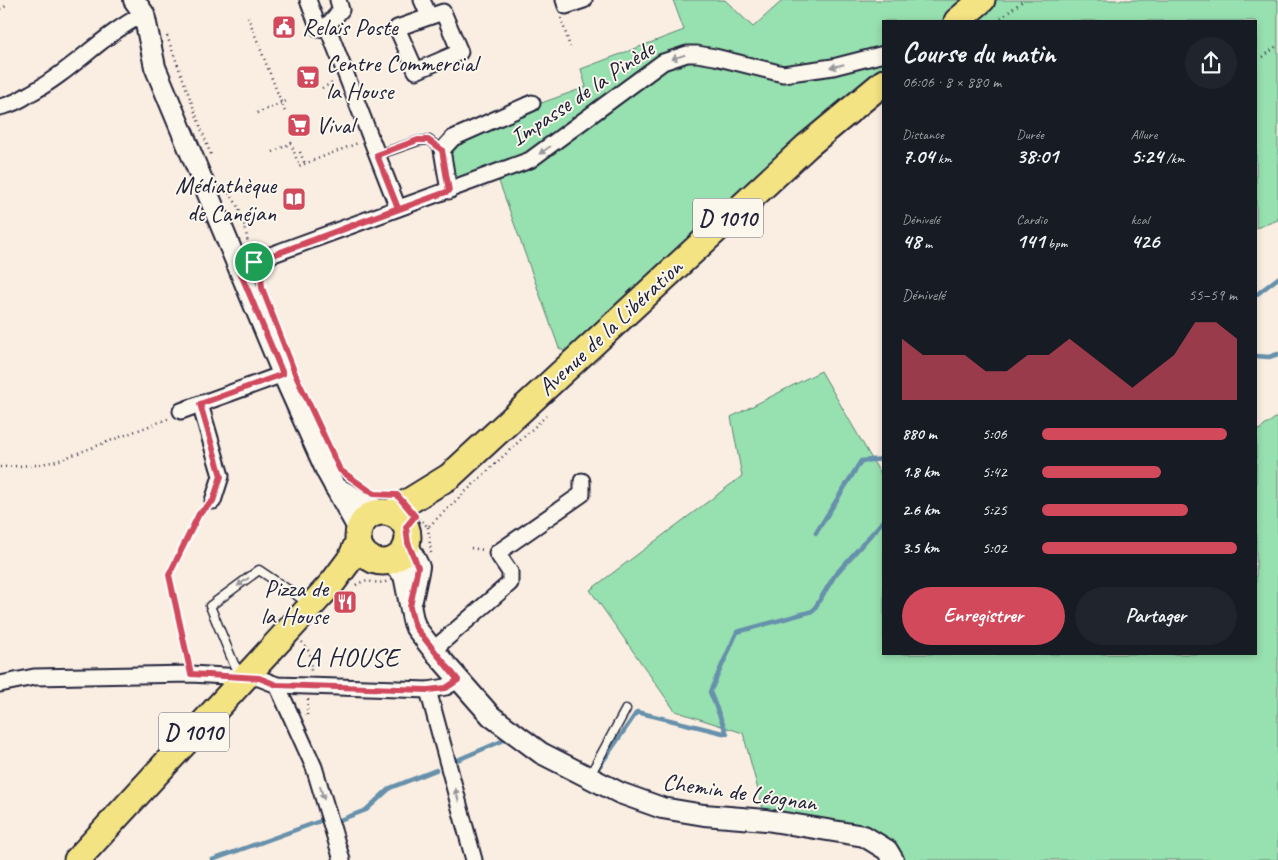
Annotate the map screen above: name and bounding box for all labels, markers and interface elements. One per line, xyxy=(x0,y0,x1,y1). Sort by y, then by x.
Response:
place label: Relais Poste xyxy=(302,12,400,42)
public building icon: Relais Poste xyxy=(271,14,297,40)
street label: Impasse de la Pinède xyxy=(504,33,662,152)
text: Course du matin xyxy=(902,35,1055,70)
button: share xyxy=(1185,37,1237,89)
place label: Centre Commercial la House xyxy=(326,48,481,106)
one-way arrow xyxy=(670,54,685,62)
one-way arrow xyxy=(829,62,844,70)
supermarket icon: Centre Commercial la House xyxy=(295,64,321,90)
text: 06:06 · 8 × 880 m xyxy=(902,72,1001,92)
place label: Vival xyxy=(316,110,358,140)
supermarket icon: Vival xyxy=(286,112,312,138)
text: Distance xyxy=(902,126,944,143)
text: Durée xyxy=(1016,126,1044,143)
text: Allure xyxy=(1131,126,1157,143)
text: 7.04 xyxy=(902,143,934,169)
text: 38:01 xyxy=(1016,143,1058,169)
text: 5:24 xyxy=(1131,143,1163,169)
one-way arrow xyxy=(538,145,551,155)
text: km xyxy=(934,150,952,167)
text: /km xyxy=(1163,150,1185,167)
place label: Médiathèque de Canéjan xyxy=(175,170,278,228)
library icon: Médiathèque de Canéjan xyxy=(281,186,307,212)
road number: D 1010 xyxy=(693,198,763,238)
text: Dénivelé xyxy=(902,211,940,228)
text: Cardio xyxy=(1016,211,1047,228)
text: kcal xyxy=(1131,211,1149,228)
text: 48 xyxy=(902,228,921,254)
text: 141 xyxy=(1016,228,1045,254)
text: 426 xyxy=(1131,228,1159,254)
text: m xyxy=(921,235,932,252)
text: bpm xyxy=(1045,235,1067,252)
pin xyxy=(233,241,275,283)
icon: arrive xyxy=(240,248,268,276)
street label: Avenue de la Libération xyxy=(531,251,690,402)
text: Dénivelé xyxy=(902,285,945,305)
text: 55–59 m xyxy=(1188,285,1237,305)
text: 880 m xyxy=(902,424,937,444)
text: 5:06 xyxy=(982,424,1007,444)
text: 1.8 km xyxy=(902,462,939,482)
text: 5:42 xyxy=(982,462,1007,482)
text: 2.6 km xyxy=(902,500,940,520)
text: 5:25 xyxy=(982,500,1007,520)
text: 3.5 km xyxy=(902,538,939,558)
text: 5:02 xyxy=(982,538,1007,558)
place label: Pizza de la House xyxy=(261,573,330,631)
one-way arrow xyxy=(236,577,250,587)
button: Enregistrer xyxy=(902,587,1065,645)
button: Partager xyxy=(1075,587,1237,645)
restaurant icon: Pizza de la House xyxy=(332,589,358,615)
district label: LA HOUSE xyxy=(295,641,402,674)
road number: D 1010 xyxy=(159,712,229,752)
street label: Chemin de Léognan xyxy=(661,766,820,818)
one-way arrow xyxy=(318,786,326,801)
one-way arrow xyxy=(452,788,460,803)

